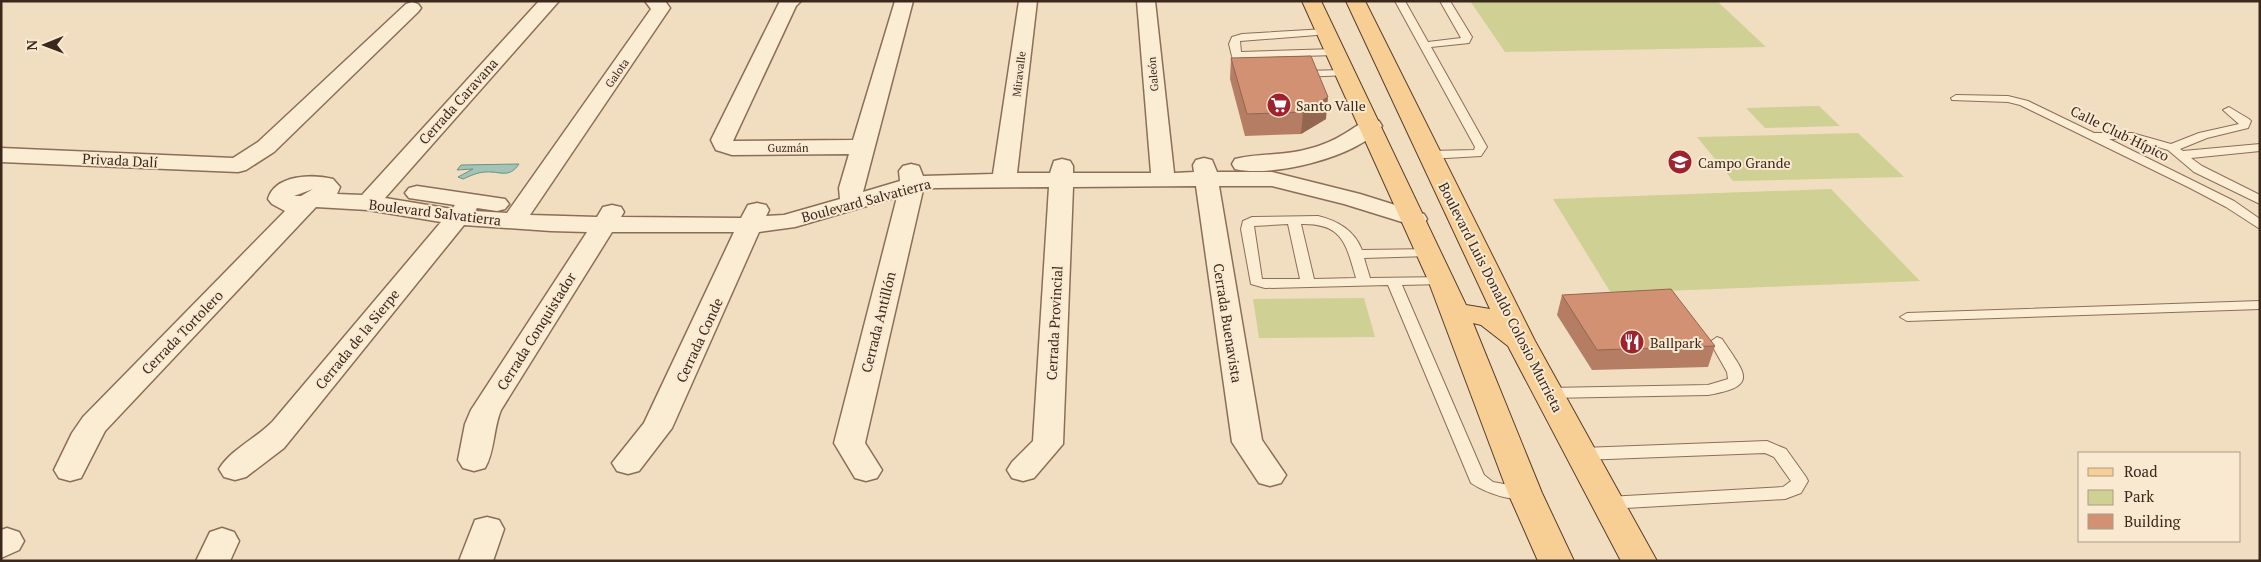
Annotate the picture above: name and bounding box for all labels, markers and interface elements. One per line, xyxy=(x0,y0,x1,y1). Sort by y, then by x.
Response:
north arrow xyxy=(20,20,70,70)
text: N xyxy=(22,39,41,51)
street label: Miravalle xyxy=(1009,50,1029,98)
street label: Cerrada Caravana xyxy=(414,54,502,148)
street label: Galota xyxy=(602,56,632,90)
street label: Galeón xyxy=(1144,56,1161,92)
supermarket icon: Santo Valle xyxy=(1266,92,1292,118)
place label: Santo Valle xyxy=(1296,96,1366,115)
street label: Calle Club Hípico xyxy=(2067,101,2173,165)
street label: Guzmán xyxy=(768,141,809,155)
street label: Privada Dalí xyxy=(82,149,159,172)
school or university icon: Campo Grande xyxy=(1667,149,1693,175)
place label: Campo Grande xyxy=(1698,153,1790,172)
street label: Boulevard Salvatierra xyxy=(799,174,933,226)
street label: Boulevard Luis Donaldo Colosio Murrieta xyxy=(1434,179,1568,415)
street label: Boulevard Salvatierra xyxy=(368,194,502,230)
street label: Cerrada Buenavista xyxy=(1209,262,1247,384)
street label: Cerrada Provincial xyxy=(1042,265,1066,381)
street label: Cerrada Conquistador xyxy=(492,268,580,394)
street label: Cerrada Antillón xyxy=(856,269,900,374)
street label: Cerrada de la Sierpe xyxy=(311,285,403,393)
street label: Cerrada Tortolero xyxy=(137,286,227,378)
street label: Cerrada Conde xyxy=(671,295,727,385)
restaurant icon: Ballpark xyxy=(1619,329,1645,355)
place label: Ballpark xyxy=(1650,333,1702,352)
legend xyxy=(2078,452,2241,542)
text: Road xyxy=(2124,461,2157,481)
text: Park xyxy=(2124,486,2154,506)
text: Building xyxy=(2124,511,2182,531)

